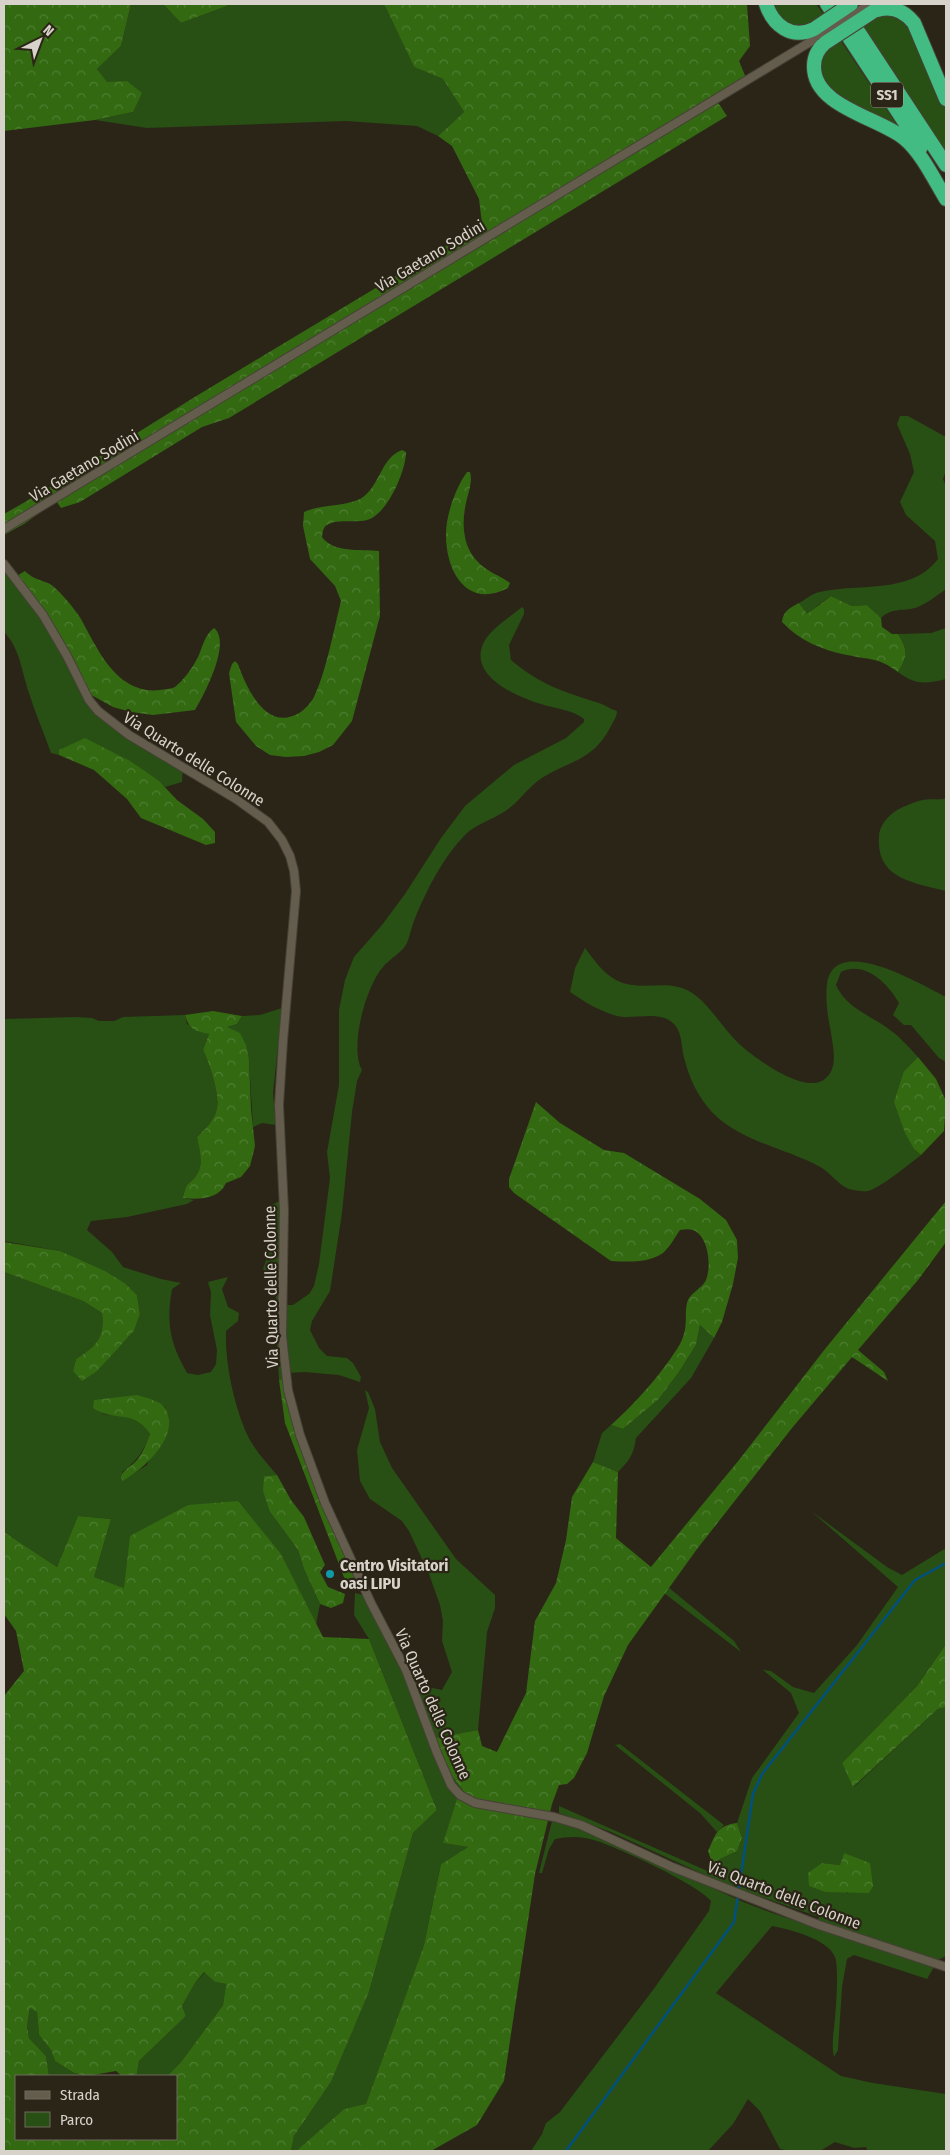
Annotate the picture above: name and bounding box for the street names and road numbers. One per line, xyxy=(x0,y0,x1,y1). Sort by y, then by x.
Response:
road number: SS1 xyxy=(871,82,903,108)
street label: Via Gaetano Sodini xyxy=(372,216,488,296)
street label: Via Gaetano Sodini xyxy=(26,426,142,506)
street label: Via Quarto delle Colonne xyxy=(120,708,268,810)
street label: Via Quarto delle Colonne xyxy=(260,1205,282,1369)
street label: Via Quarto delle Colonne xyxy=(391,1626,475,1782)
street label: Via Quarto delle Colonne xyxy=(705,1857,864,1933)

